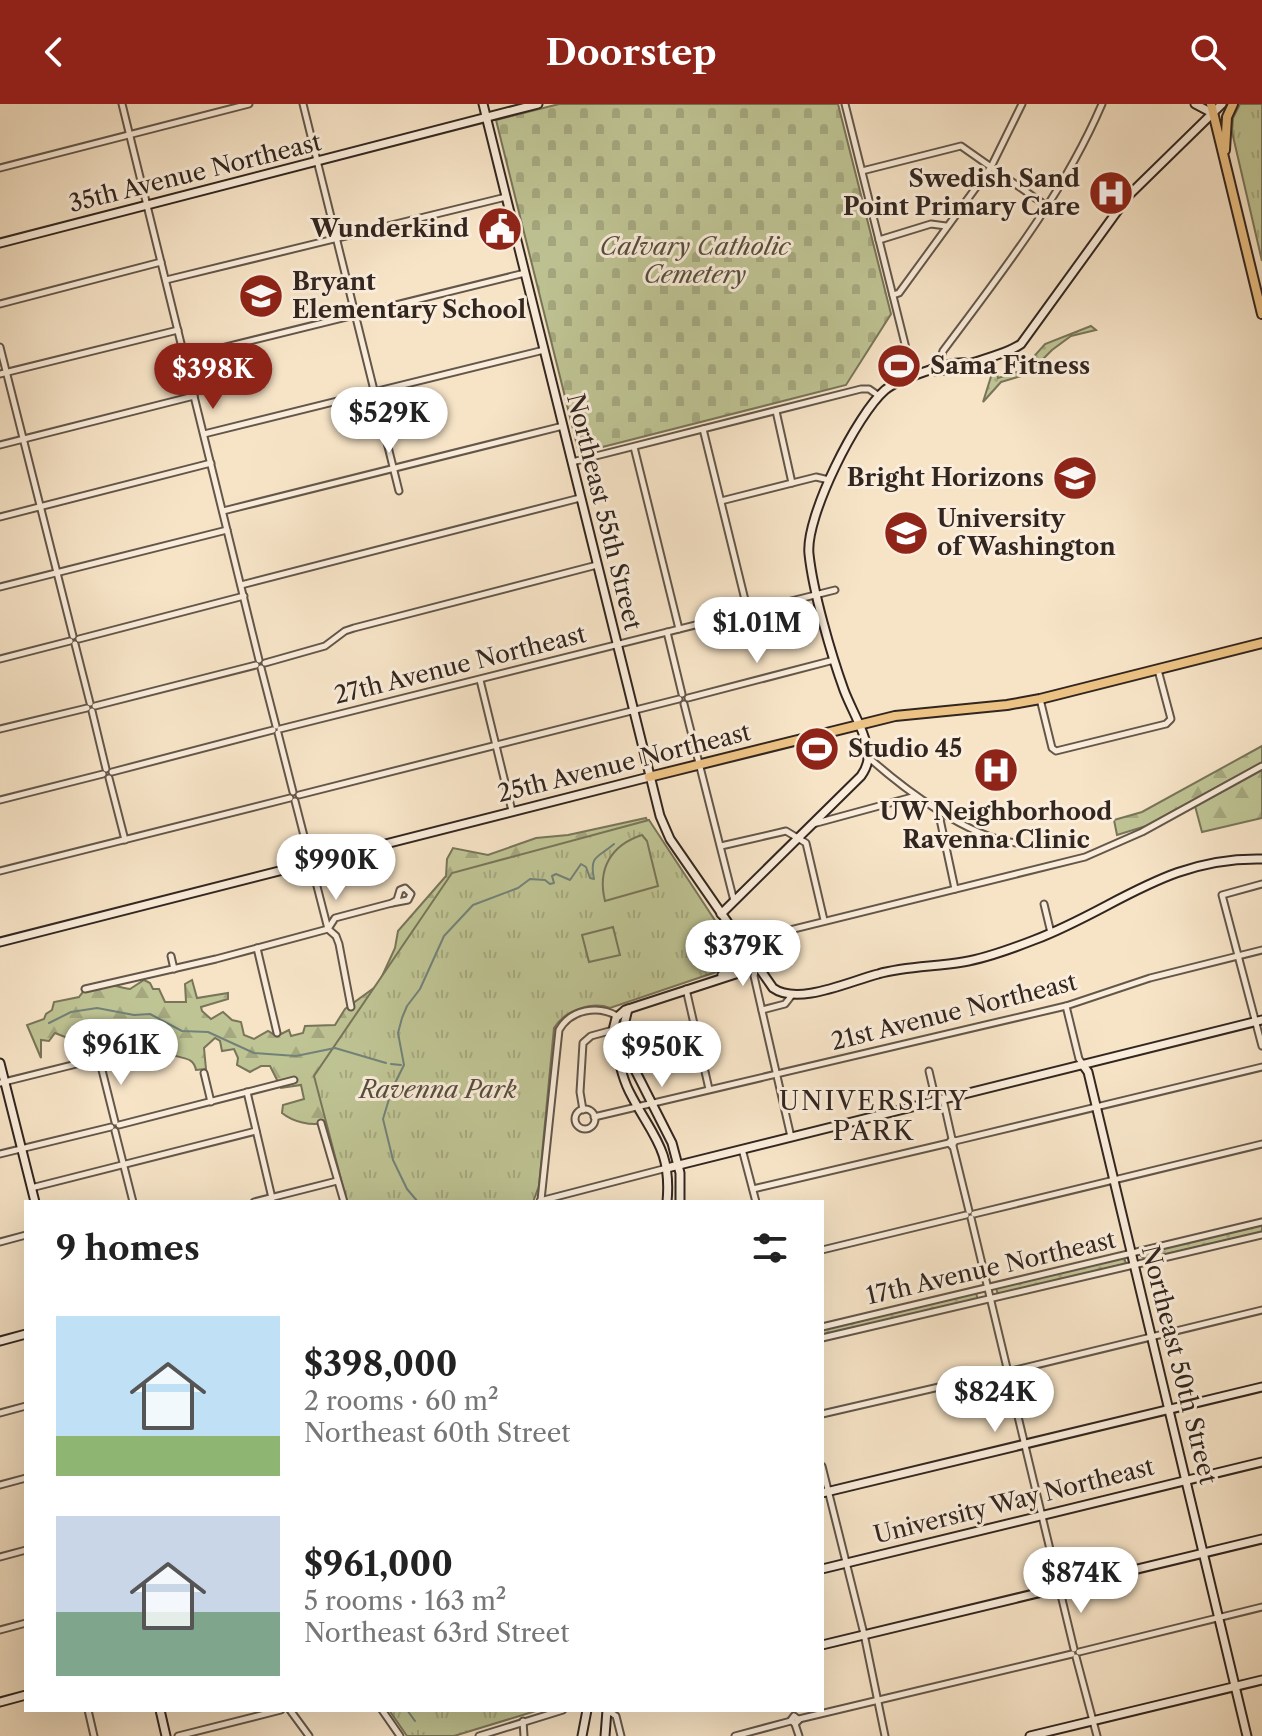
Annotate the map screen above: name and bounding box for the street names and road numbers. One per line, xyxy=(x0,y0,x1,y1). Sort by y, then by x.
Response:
street label: 35th Avenue Northeast xyxy=(66,127,325,218)
street label: Northeast 55th Street xyxy=(561,391,648,634)
street label: 27th Avenue Northeast xyxy=(331,619,589,710)
street label: 25th Avenue Northeast xyxy=(494,717,754,808)
street label: 21st Avenue Northeast xyxy=(828,967,1080,1056)
street label: 17th Avenue Northeast xyxy=(863,1225,1119,1310)
street label: Northeast 50th Street xyxy=(1136,1243,1223,1488)
street label: University Way Northeast xyxy=(871,1452,1158,1549)

